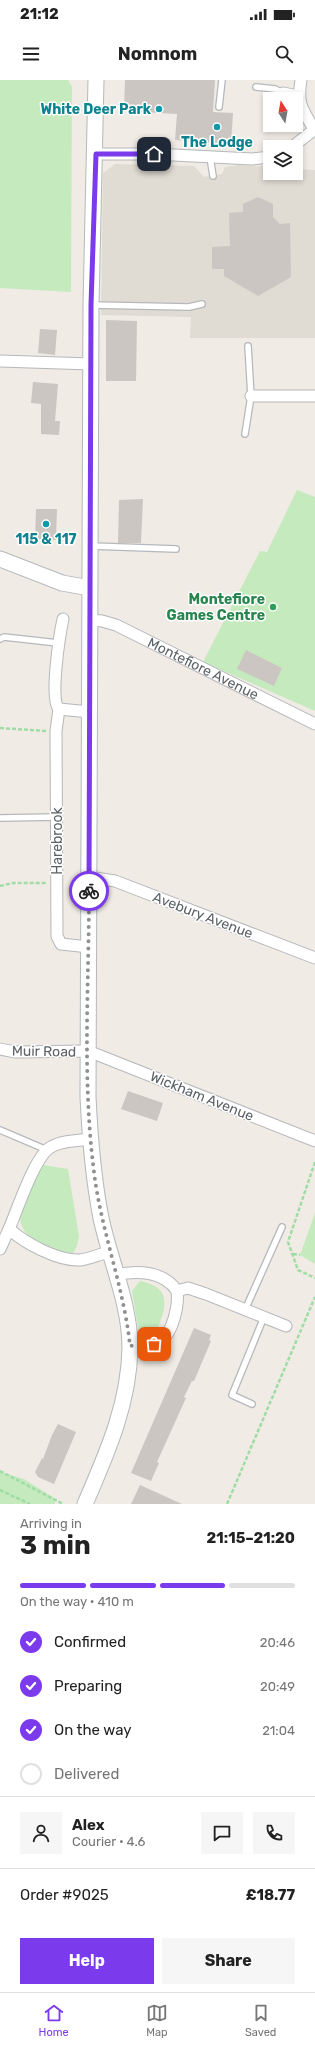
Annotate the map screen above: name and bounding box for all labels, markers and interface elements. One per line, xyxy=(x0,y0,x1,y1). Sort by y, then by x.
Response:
text: 21:12 xyxy=(20,5,59,23)
icon: menu xyxy=(20,43,42,65)
text: Nomnom xyxy=(118,43,197,65)
icon: search xyxy=(273,43,295,65)
north arrow xyxy=(263,92,303,132)
map controls xyxy=(263,92,303,180)
place label: White Deer Park xyxy=(41,101,152,118)
marker: White Deer Park xyxy=(154,104,164,114)
marker: The Lodge xyxy=(212,122,222,132)
place label: The Lodge xyxy=(181,134,253,151)
pin xyxy=(137,137,171,171)
button: layers xyxy=(263,140,303,180)
icon: home xyxy=(143,143,165,165)
marker: 115 & 117 xyxy=(41,519,51,529)
place label: 115 & 117 xyxy=(15,531,77,548)
place label: Montefiore Games Centre xyxy=(167,591,265,624)
marker: Montefiore Games Centre xyxy=(268,602,278,612)
street label: Montefiore Avenue xyxy=(145,634,261,704)
street label: Harebrook xyxy=(49,806,66,875)
courier xyxy=(69,871,109,911)
icon: bike xyxy=(78,880,100,902)
street label: Avebury Avenue xyxy=(150,889,255,942)
street label: Muir Road xyxy=(12,1042,76,1061)
street label: Wickham Avenue xyxy=(147,1068,256,1125)
pin xyxy=(137,1327,171,1361)
icon: bag xyxy=(143,1333,165,1355)
text: Arriving in xyxy=(20,1516,82,1531)
text: 21:15–21:20 xyxy=(207,1529,295,1547)
text: 3 min xyxy=(20,1530,91,1561)
text: On the way · 410 m xyxy=(20,1594,134,1609)
icon: check xyxy=(20,1631,42,1653)
text: Confirmed xyxy=(54,1633,126,1651)
text: 20:46 xyxy=(260,1635,295,1650)
icon: check xyxy=(20,1675,42,1697)
text: Preparing xyxy=(54,1677,122,1695)
text: 20:49 xyxy=(260,1679,295,1694)
icon: check xyxy=(20,1719,42,1741)
text: On the way xyxy=(54,1721,132,1739)
text: 21:04 xyxy=(262,1723,295,1738)
text: Delivered xyxy=(54,1765,119,1783)
button: person xyxy=(20,1812,62,1854)
button: chat xyxy=(201,1812,243,1854)
button: phone xyxy=(253,1812,295,1854)
text: Alex xyxy=(72,1816,105,1834)
text: Courier · 4.6 xyxy=(72,1834,145,1849)
text: Order #9025 xyxy=(20,1886,109,1904)
text: £18.77 xyxy=(246,1886,295,1904)
button: Help xyxy=(20,1938,154,1984)
button: Share xyxy=(162,1938,295,1984)
tab: Home xyxy=(39,2002,69,2039)
tab: Map xyxy=(146,2002,168,2039)
tab: Saved xyxy=(245,2002,276,2039)

